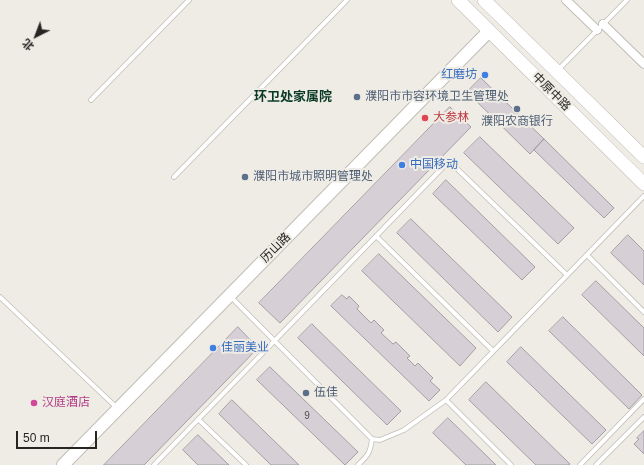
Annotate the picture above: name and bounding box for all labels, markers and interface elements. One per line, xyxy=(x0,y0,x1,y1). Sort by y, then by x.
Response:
north arrow xyxy=(16,16,56,56)
text: 北 xyxy=(20,37,36,53)
place label: 红磨坊 xyxy=(441,68,477,82)
marker: 红磨坊 xyxy=(480,70,490,80)
street label: 中原中路 xyxy=(529,70,573,114)
district label: 环卫处家属院 xyxy=(254,89,332,105)
place label: 濮阳市市容环境卫生管理处 xyxy=(365,90,509,104)
marker: 濮阳市市容环境卫生管理处 xyxy=(352,92,362,102)
marker: 濮阳农商银行 xyxy=(512,104,522,114)
place label: 大参林 xyxy=(433,111,469,125)
marker: 大参林 xyxy=(420,113,430,123)
place label: 濮阳农商银行 xyxy=(481,115,553,129)
place label: 中国移动 xyxy=(410,158,458,172)
marker: 中国移动 xyxy=(397,160,407,170)
place label: 濮阳市城市照明管理处 xyxy=(253,170,373,184)
marker: 濮阳市城市照明管理处 xyxy=(240,172,250,182)
street label: 历山路 xyxy=(258,230,294,266)
place label: 佳丽美业 xyxy=(221,341,269,355)
marker: 佳丽美业 xyxy=(208,343,218,353)
place label: 伍佳 xyxy=(314,386,338,400)
marker: 伍佳 xyxy=(301,388,311,398)
place label: 汉庭酒店 xyxy=(42,396,90,410)
marker: 汉庭酒店 xyxy=(29,398,39,408)
house number: 9 xyxy=(304,410,310,422)
scale bar xyxy=(18,423,99,449)
text: 50 m xyxy=(23,431,50,445)

